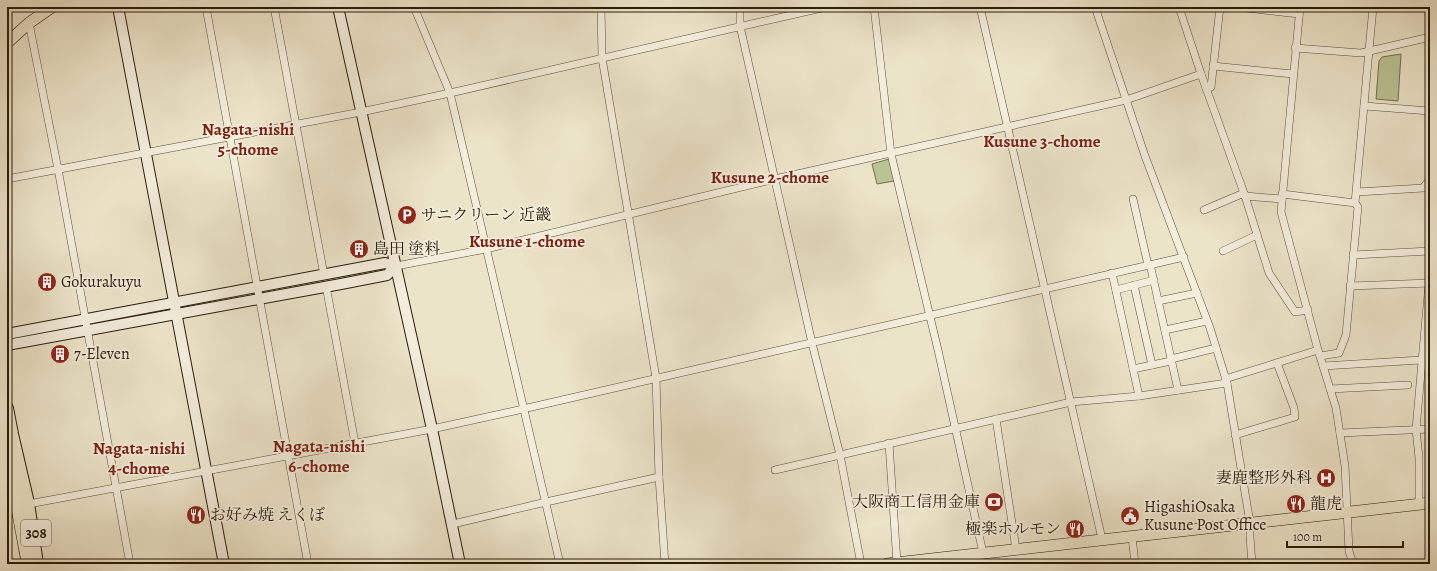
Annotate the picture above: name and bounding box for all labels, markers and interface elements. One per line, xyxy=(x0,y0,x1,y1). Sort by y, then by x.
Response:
district label: Nagata-nishi 5-chome xyxy=(202,118,294,161)
district label: Kusune 3-chome xyxy=(983,130,1101,153)
district label: Kusune 2-chome xyxy=(711,166,829,189)
parking icon: サニクリーン 近畿 xyxy=(396,204,418,226)
place label: サニクリーン 近畿 xyxy=(421,204,551,226)
district label: Kusune 1-chome xyxy=(469,230,585,253)
building icon: 島田 塗料 xyxy=(348,238,370,260)
place label: 島田 塗料 xyxy=(373,238,440,260)
building icon: Gokurakuyu xyxy=(36,271,58,293)
place label: Gokurakuyu xyxy=(61,271,142,293)
building icon: 7-Eleven xyxy=(49,343,71,365)
place label: 7-Eleven xyxy=(74,343,130,365)
district label: Nagata-nishi 6-chome xyxy=(273,435,365,478)
district label: Nagata-nishi 4-chome xyxy=(93,437,185,480)
place label: 妻鹿整形外科 xyxy=(1216,467,1312,489)
hospital icon: 妻鹿整形外科 xyxy=(1315,467,1337,489)
place label: 大阪商工信用金庫 xyxy=(852,491,980,513)
bank icon: 大阪商工信用金庫 xyxy=(983,491,1005,513)
restaurant icon: 龍虎 xyxy=(1285,493,1307,515)
place label: 龍虎 xyxy=(1310,493,1342,515)
place label: HigashiOsaka Kusune Post Office xyxy=(1144,496,1267,536)
restaurant icon: お好み焼 えくぼ xyxy=(185,504,207,526)
place label: お好み焼 えくぼ xyxy=(210,504,325,526)
public building icon: HigashiOsaka Kusune Post Office xyxy=(1119,505,1141,527)
place label: 極楽ホルモン xyxy=(965,518,1061,540)
restaurant icon: 極楽ホルモン xyxy=(1064,518,1086,540)
road number: 308 xyxy=(21,520,51,546)
scale bar xyxy=(1287,523,1403,549)
text: 100 m xyxy=(1293,529,1322,545)

